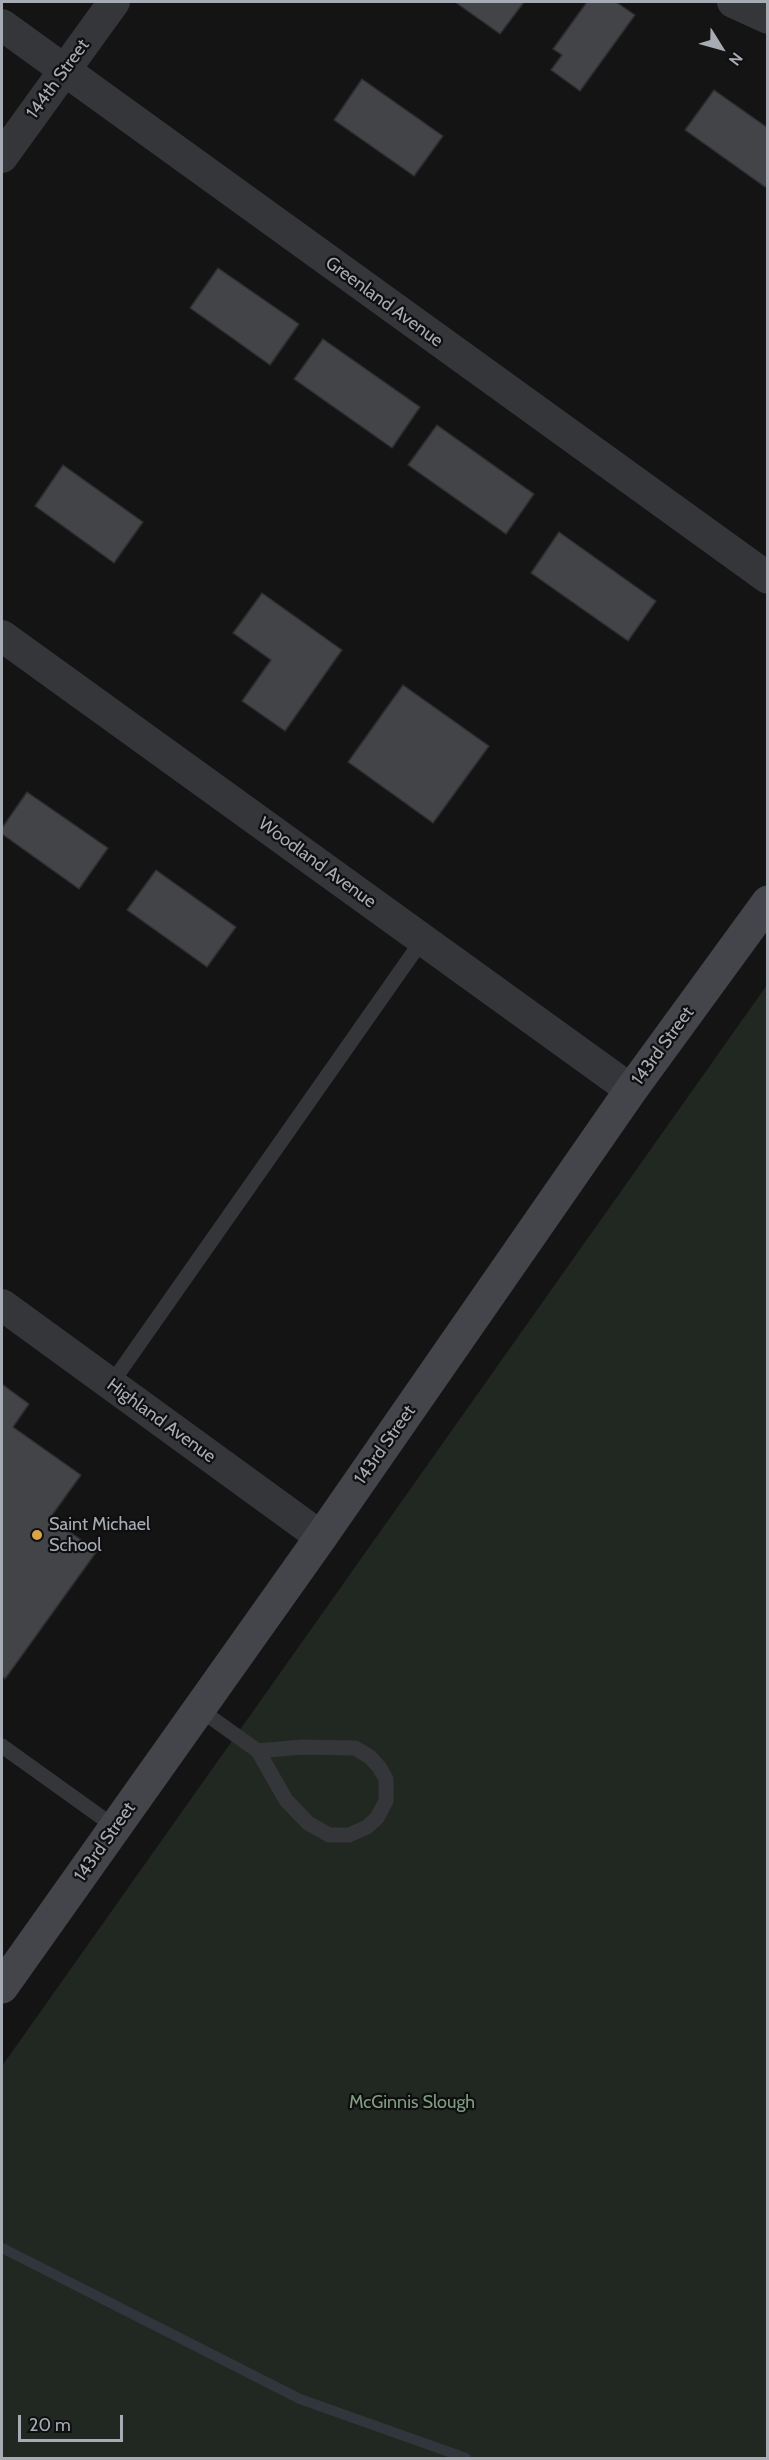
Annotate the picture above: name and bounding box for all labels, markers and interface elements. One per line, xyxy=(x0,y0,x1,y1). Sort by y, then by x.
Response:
north arrow xyxy=(691,18,751,78)
street label: 144th Street xyxy=(22,35,94,123)
text: N xyxy=(725,49,747,69)
street label: Greenland Avenue xyxy=(321,252,447,352)
street label: Woodland Avenue xyxy=(254,813,380,913)
street label: 143rd Street xyxy=(627,1003,699,1089)
street label: Highland Avenue xyxy=(102,1374,220,1468)
street label: 143rd Street xyxy=(350,1401,420,1489)
place label: Saint Michael School xyxy=(49,1514,150,1556)
marker: Saint Michael School xyxy=(30,1528,44,1542)
street label: 143rd Street xyxy=(70,1798,140,1886)
park label: McGinnis Slough xyxy=(349,2092,475,2114)
scale bar xyxy=(21,2403,126,2441)
text: 20 m xyxy=(29,2414,71,2436)

